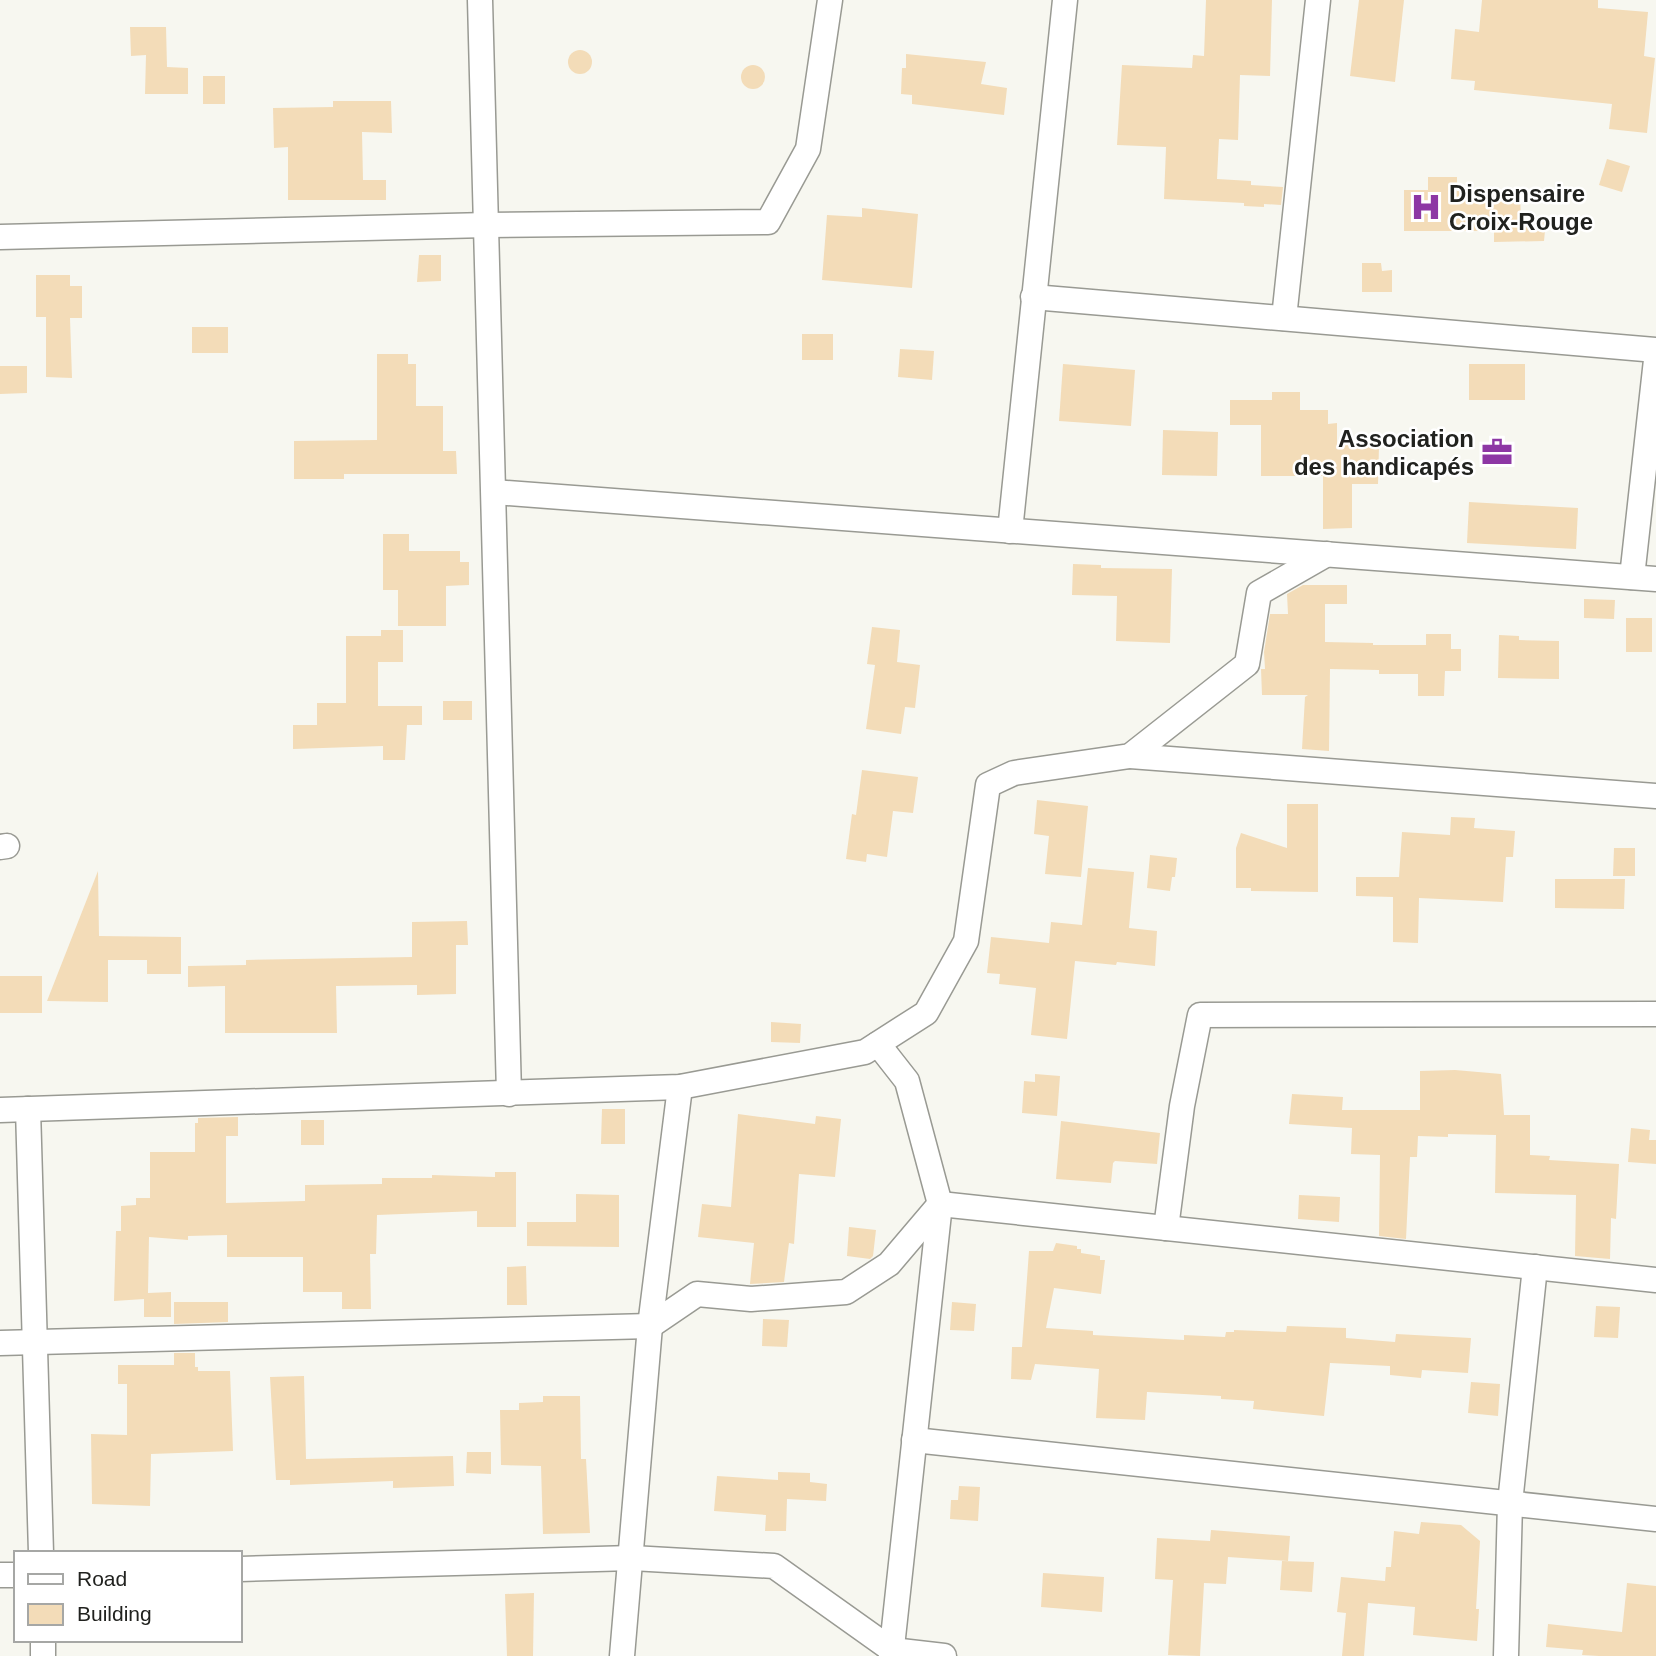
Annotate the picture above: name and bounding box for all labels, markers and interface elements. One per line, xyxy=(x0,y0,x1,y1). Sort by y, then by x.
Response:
place label: Dispensaire Croix-Rouge xyxy=(1449,180,1593,235)
hospital icon: Dispensaire Croix-Rouge xyxy=(1409,190,1443,224)
place label: Association des handicapés xyxy=(1294,425,1474,480)
office icon: Association des handicapés xyxy=(1480,435,1514,469)
legend xyxy=(14,1551,242,1642)
text: Road xyxy=(77,1567,127,1590)
text: Building xyxy=(77,1602,152,1625)

